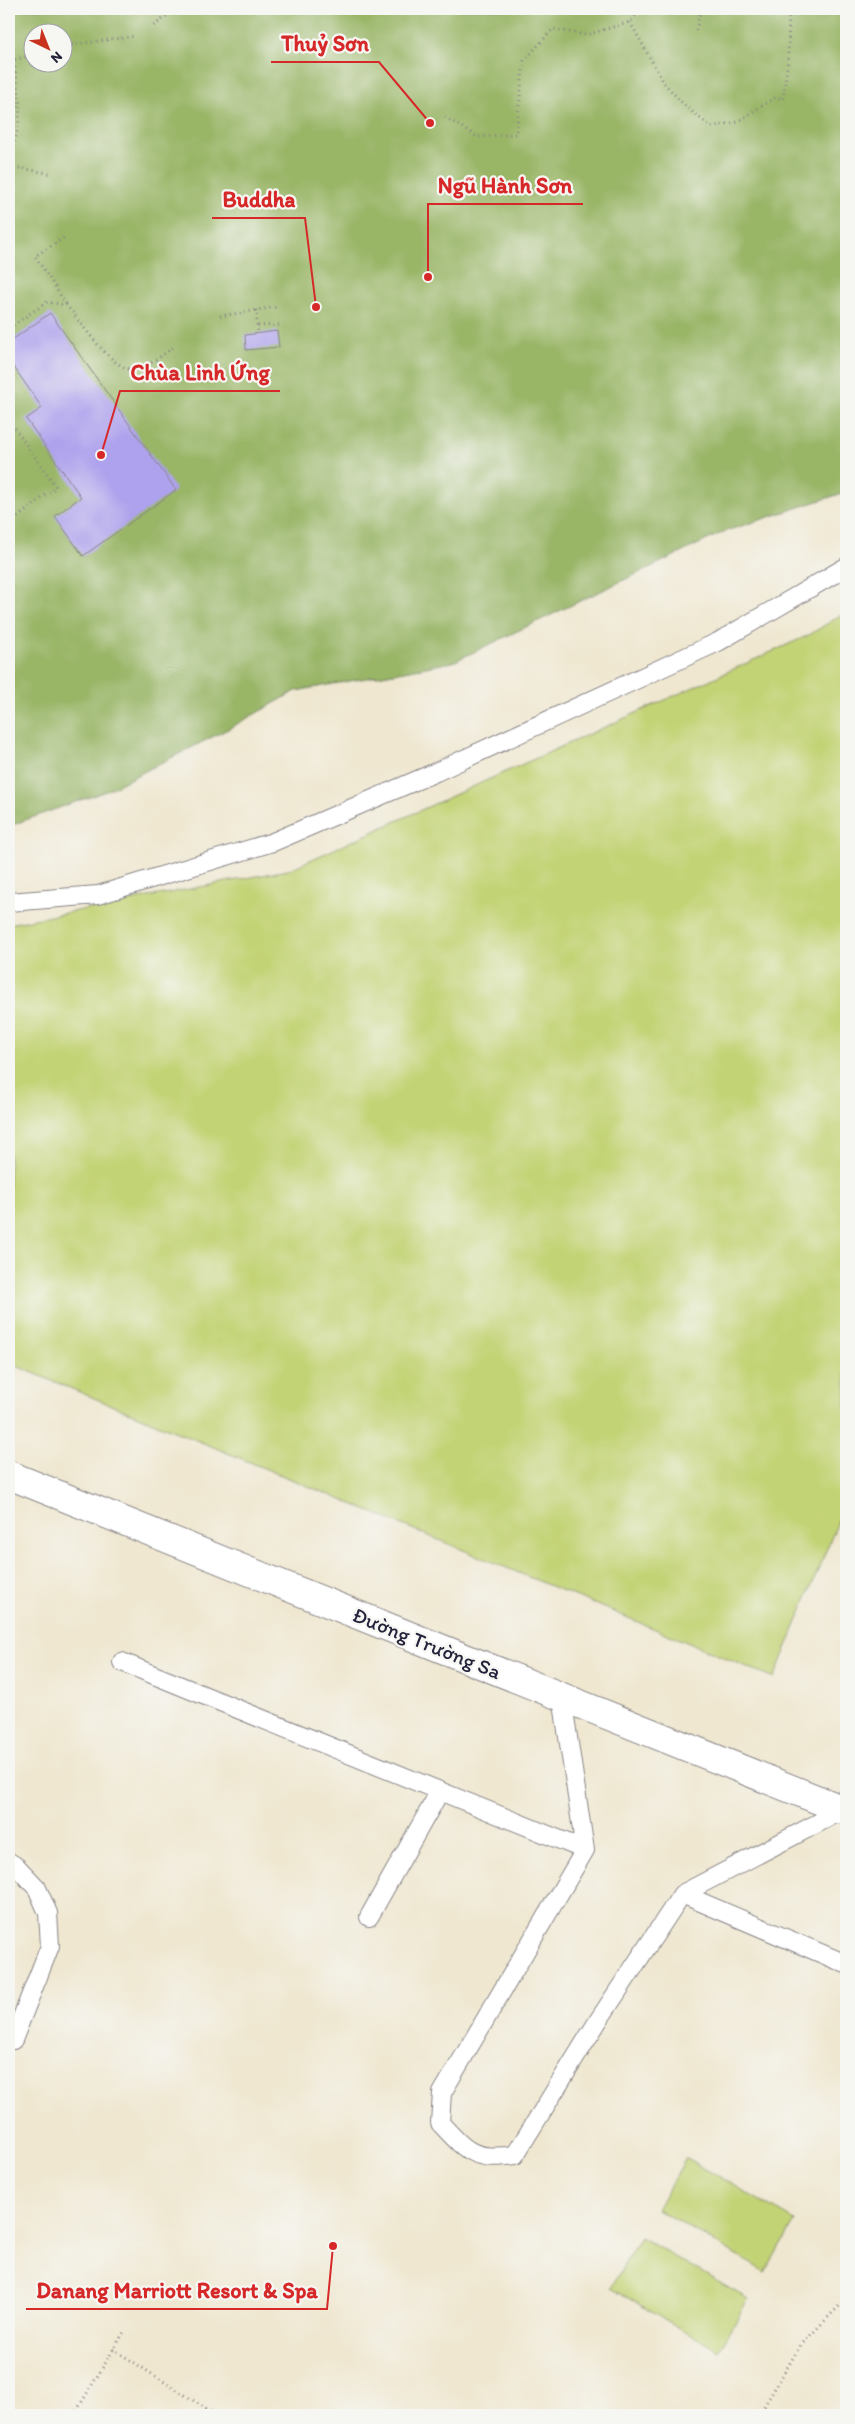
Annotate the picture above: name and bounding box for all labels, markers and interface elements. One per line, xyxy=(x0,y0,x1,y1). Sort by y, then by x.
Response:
north arrow xyxy=(22,22,72,72)
callout: Thuỷ Sơn xyxy=(271,25,379,62)
text: Thuỷ Sơn xyxy=(280,30,369,57)
text: N xyxy=(47,48,66,67)
callout: Ngũ Hành Sơn xyxy=(428,167,583,204)
text: Ngũ Hành Sơn xyxy=(438,172,573,199)
callout: Buddha xyxy=(212,181,305,218)
text: Buddha xyxy=(223,186,296,213)
callout: Chùa Linh Ứng xyxy=(120,354,280,391)
text: Chùa Linh Ứng xyxy=(130,359,270,386)
street label: Đường Trường Sa xyxy=(349,1602,505,1684)
callout: Danang Marriott Resort & Spa xyxy=(26,2272,327,2309)
text: Danang Marriott Resort & Spa xyxy=(36,2277,318,2304)

